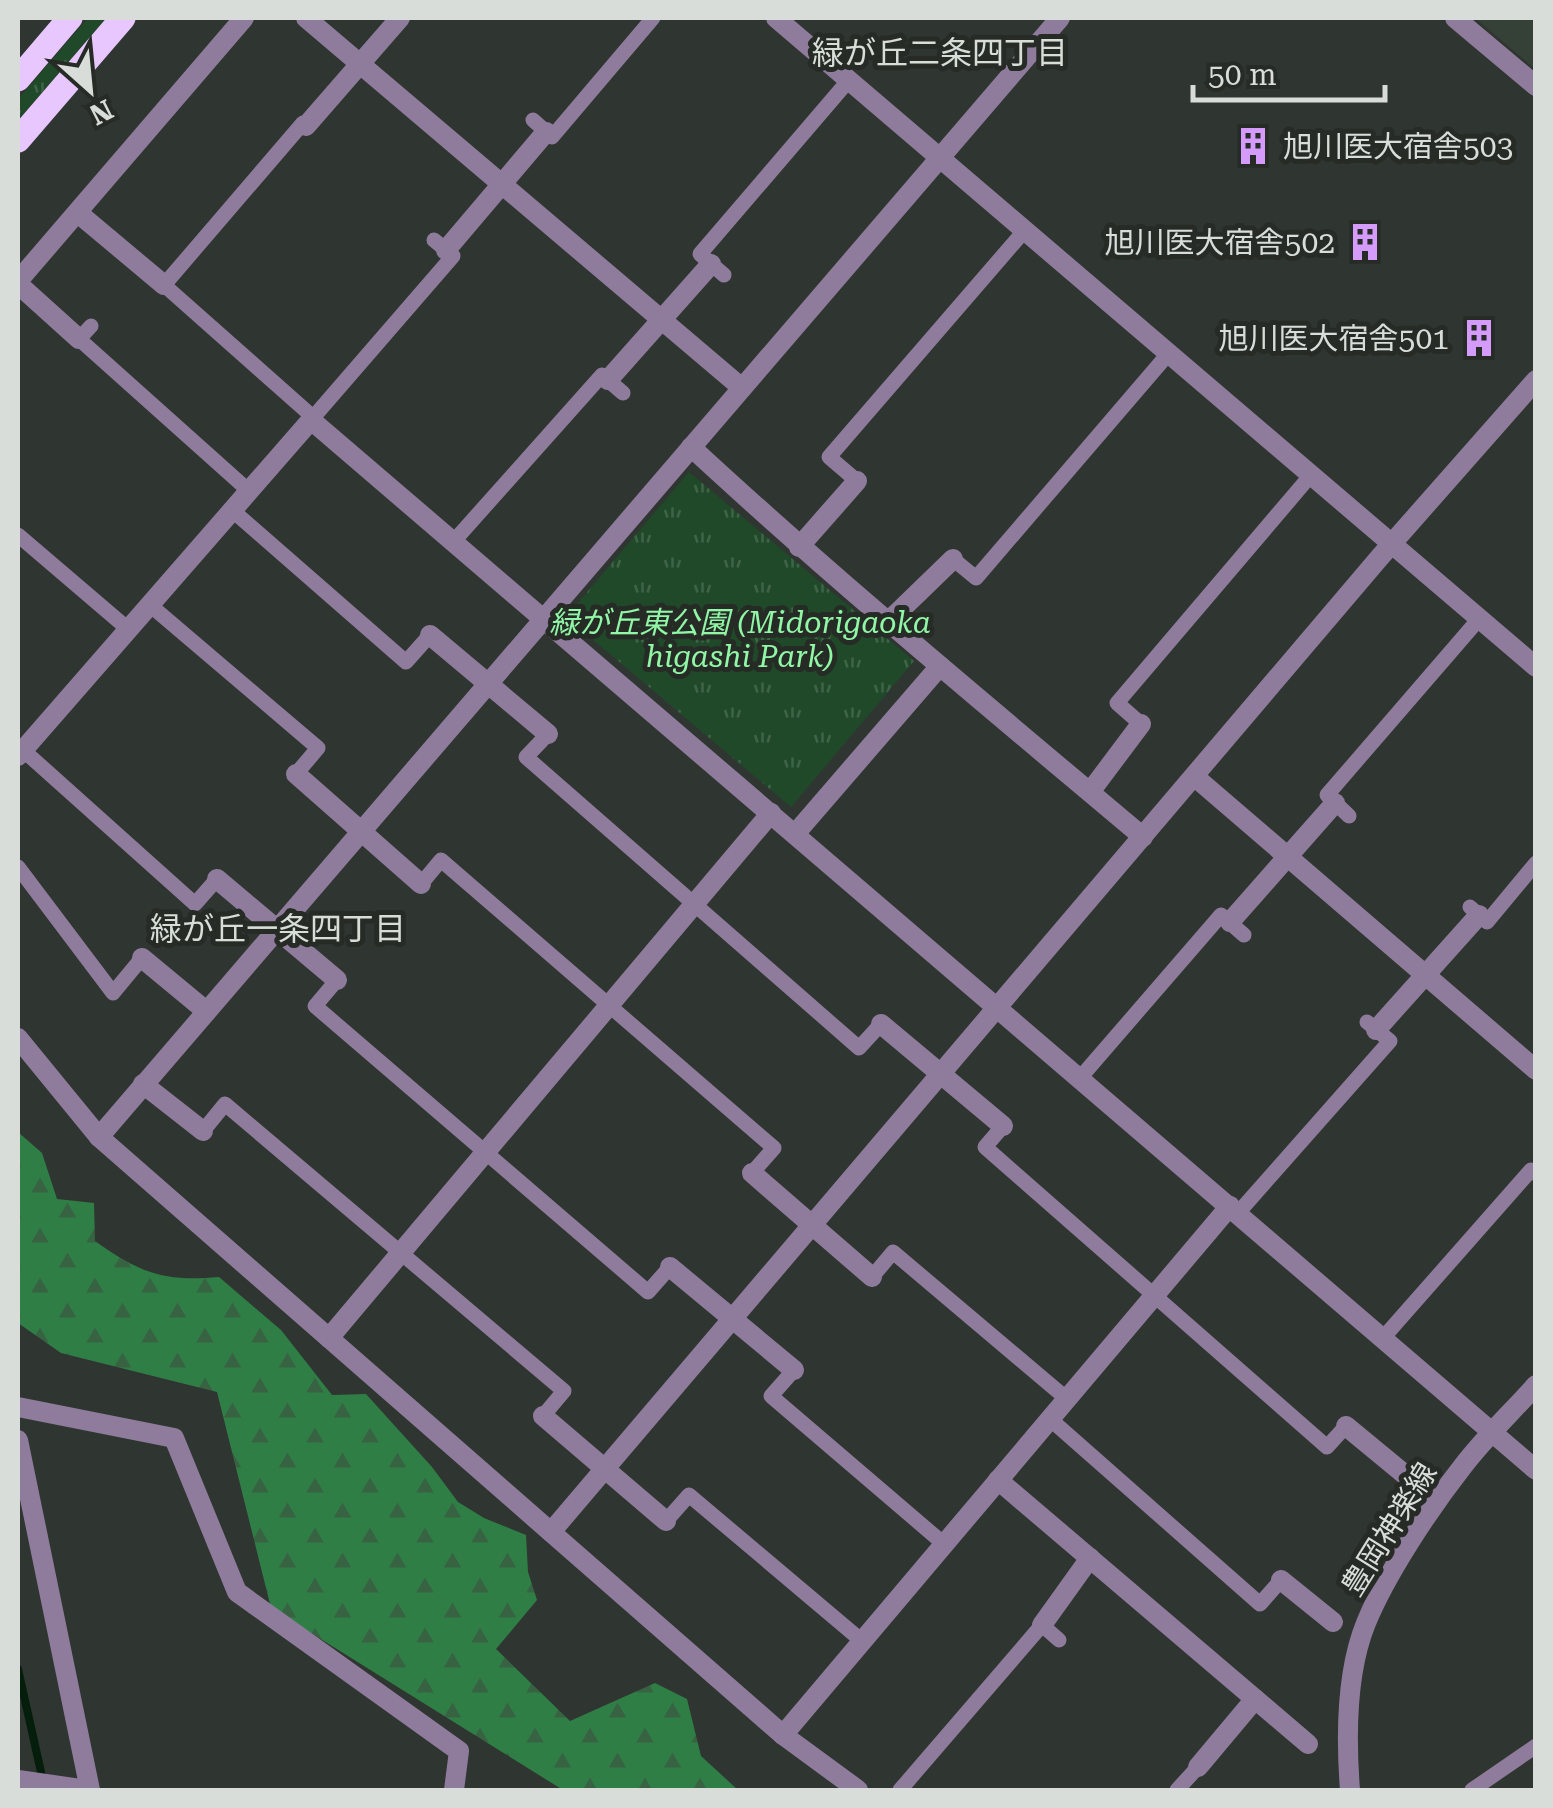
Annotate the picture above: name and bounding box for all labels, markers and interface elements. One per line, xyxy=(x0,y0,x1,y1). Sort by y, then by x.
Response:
district label: 緑が丘二条四丁目 xyxy=(812,34,1068,72)
north arrow xyxy=(40,40,140,140)
scale bar xyxy=(1193,40,1386,102)
text: 50 m xyxy=(1208,57,1277,92)
text: N xyxy=(84,92,118,131)
building icon: 旭川医大宿舎503 xyxy=(1232,125,1274,167)
place label: 旭川医大宿舎503 xyxy=(1283,129,1513,164)
building icon: 旭川医大宿舎502 xyxy=(1344,221,1386,263)
place label: 旭川医大宿舎502 xyxy=(1105,225,1335,260)
building icon: 旭川医大宿舎501 xyxy=(1458,317,1500,359)
place label: 旭川医大宿舎501 xyxy=(1219,321,1449,356)
park label: 緑が丘東公園 (Midorigaoka higashi Park) xyxy=(549,605,931,674)
district label: 緑が丘一条四丁目 xyxy=(150,910,406,948)
street label: 豊岡神楽線 xyxy=(1334,1456,1444,1602)

